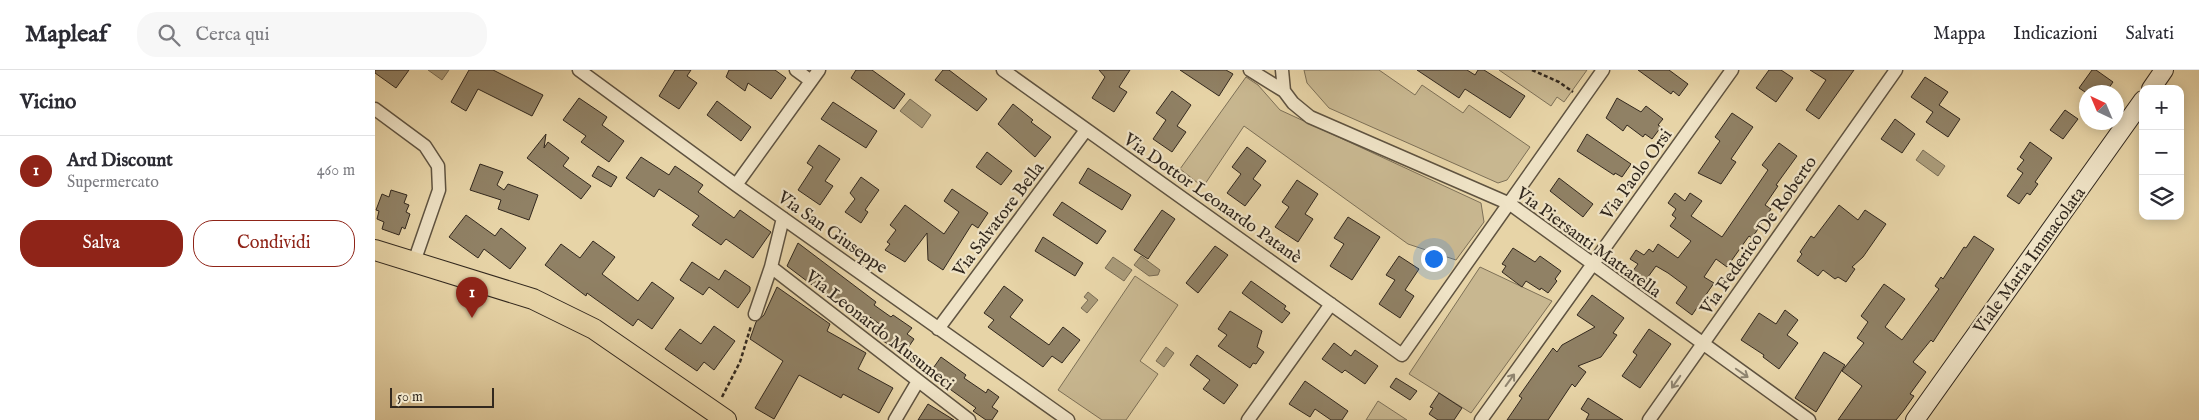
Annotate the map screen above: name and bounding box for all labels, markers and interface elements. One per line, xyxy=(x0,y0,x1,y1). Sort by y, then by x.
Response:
search box xyxy=(137,12,487,57)
text: Mapleaf xyxy=(25,19,107,50)
icon: search xyxy=(155,21,183,49)
text: Cerca qui xyxy=(195,23,270,47)
text: Mappa xyxy=(1933,23,1985,46)
text: Indicazioni xyxy=(2013,23,2098,46)
text: Salvati xyxy=(2126,23,2174,46)
north arrow xyxy=(2079,85,2124,130)
map controls xyxy=(2139,85,2184,220)
button: + xyxy=(2139,85,2184,130)
text: Vicino xyxy=(20,89,76,116)
street label: Via Paolo Orsi xyxy=(1596,125,1678,226)
street label: Via Dottor Leonardo Patanè xyxy=(1118,128,1306,270)
button: − xyxy=(2139,130,2184,175)
text: Ard Discount xyxy=(67,149,173,173)
street label: Via Federico De Roberto xyxy=(1695,152,1823,321)
street label: Via Salvatore Bella xyxy=(948,158,1050,283)
text: 1 xyxy=(33,161,39,181)
text: 460 m xyxy=(317,161,355,181)
text: Supermercato xyxy=(67,173,159,193)
button: layers xyxy=(2139,175,2184,220)
street label: Via Piersanti Mattarella xyxy=(1510,182,1666,304)
street label: Viale Maria Immacolata xyxy=(1968,183,2092,340)
street label: Via San Giuseppe xyxy=(772,186,892,280)
button: Salva xyxy=(20,220,183,267)
button: Condividi xyxy=(193,220,355,267)
your location xyxy=(1421,246,1447,272)
street label: Via Leonardo Musumeci xyxy=(799,265,958,397)
pin: 1 xyxy=(456,277,488,318)
one-way arrow xyxy=(1735,368,1749,378)
one-way arrow xyxy=(1504,374,1515,387)
one-way arrow xyxy=(1671,375,1681,389)
scale bar xyxy=(390,385,494,408)
text: 50 m xyxy=(397,388,423,406)

